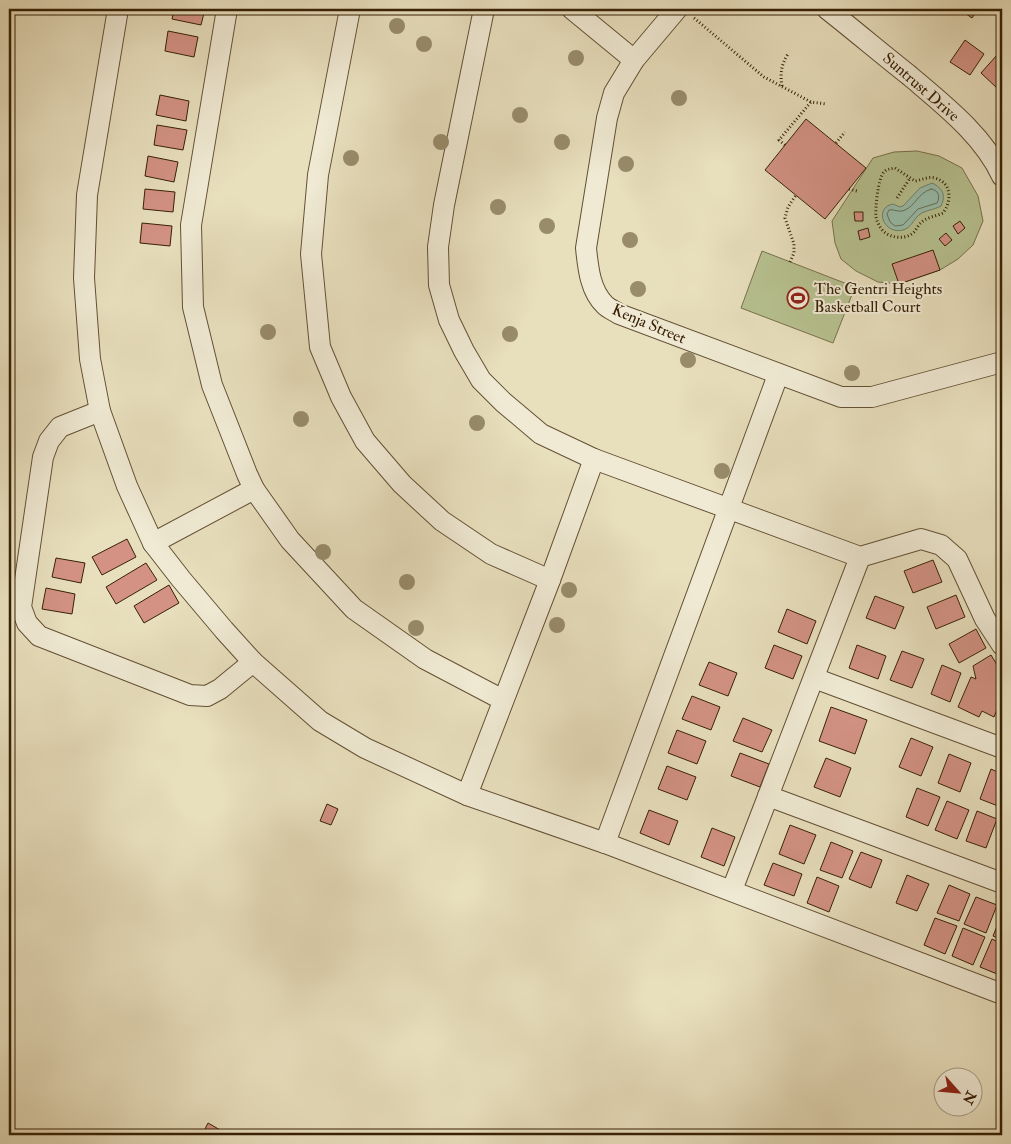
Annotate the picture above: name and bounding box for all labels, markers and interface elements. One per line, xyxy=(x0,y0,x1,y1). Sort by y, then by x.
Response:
street label: Suntrust Drive xyxy=(878,48,964,126)
place label: The Gentri Heights Basketball Court xyxy=(814,279,942,317)
sports icon: The Gentri Heights Basketball Court xyxy=(786,286,810,310)
street label: Kenja Street xyxy=(609,300,689,348)
north arrow xyxy=(934,1066,984,1116)
text: N xyxy=(959,1087,980,1108)

